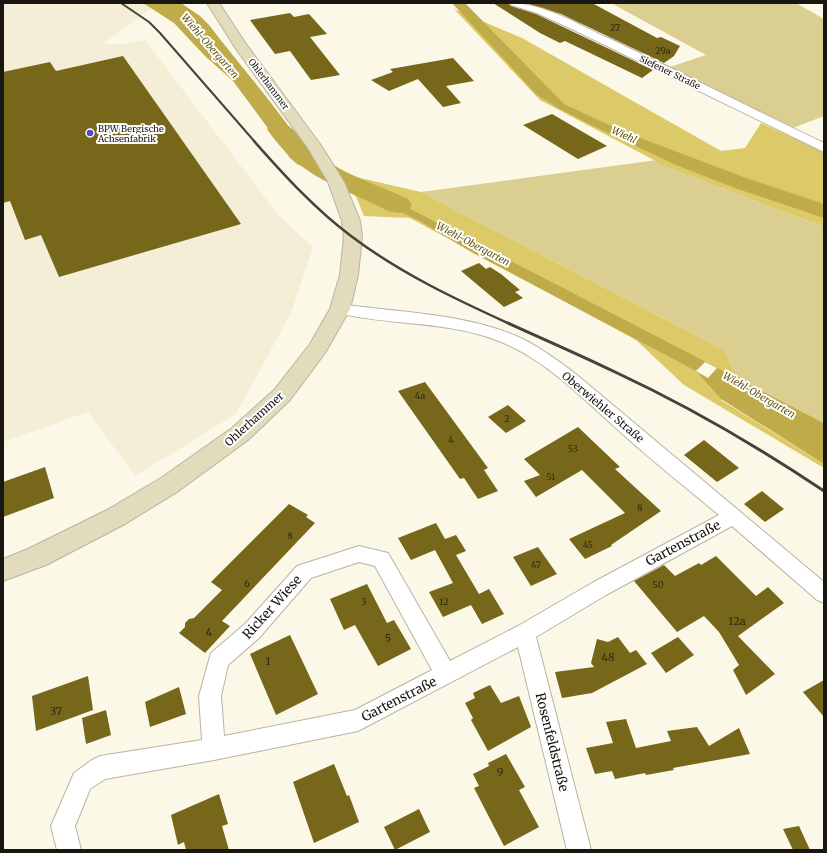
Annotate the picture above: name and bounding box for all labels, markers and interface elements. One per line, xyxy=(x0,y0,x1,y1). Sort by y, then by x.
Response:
water label: Wiehl-Obergarten xyxy=(178,11,242,81)
house number: 27 xyxy=(610,22,620,33)
house number: 29a xyxy=(655,45,671,56)
street label: Siefener Straße xyxy=(638,53,702,92)
street label: Ohlerhammer xyxy=(246,56,292,112)
place label: BPW Bergische Achsenfabrik xyxy=(97,123,164,144)
water label: Wiehl xyxy=(609,124,639,146)
marker: BPW Bergische Achsenfabrik xyxy=(85,128,95,138)
water label: Wiehl-Obergarten xyxy=(434,219,512,269)
street label: Oberwiehler Straße xyxy=(559,369,647,446)
water label: Wiehl-Obergarten xyxy=(721,369,797,421)
street label: Ohlerhammer xyxy=(222,389,286,449)
house number: 4a xyxy=(415,390,425,401)
house number: 2 xyxy=(504,413,510,424)
house number: 4 xyxy=(448,434,454,445)
house number: 53 xyxy=(568,443,578,454)
house number: 51 xyxy=(547,471,555,482)
house number: 8 xyxy=(637,502,643,513)
street label: Gartenstraße xyxy=(643,516,723,570)
house number: 8 xyxy=(287,530,293,541)
house number: 45 xyxy=(583,539,593,550)
house number: 47 xyxy=(531,559,541,570)
street label: Ricker Wiese xyxy=(239,571,305,643)
house number: 6 xyxy=(244,578,250,589)
house number: 50 xyxy=(653,579,664,590)
house number: 3 xyxy=(361,596,367,607)
house number: 12 xyxy=(439,596,449,607)
house number: 12a xyxy=(728,614,746,628)
house number: 4 xyxy=(206,625,213,639)
house number: 5 xyxy=(385,631,391,645)
house number: 48 xyxy=(601,650,615,664)
house number: 1 xyxy=(266,654,271,668)
street label: Gartenstraße xyxy=(359,673,440,725)
street label: Rosenfeldstraße xyxy=(531,691,573,793)
house number: 37 xyxy=(50,704,62,718)
house number: 9 xyxy=(497,765,504,779)

